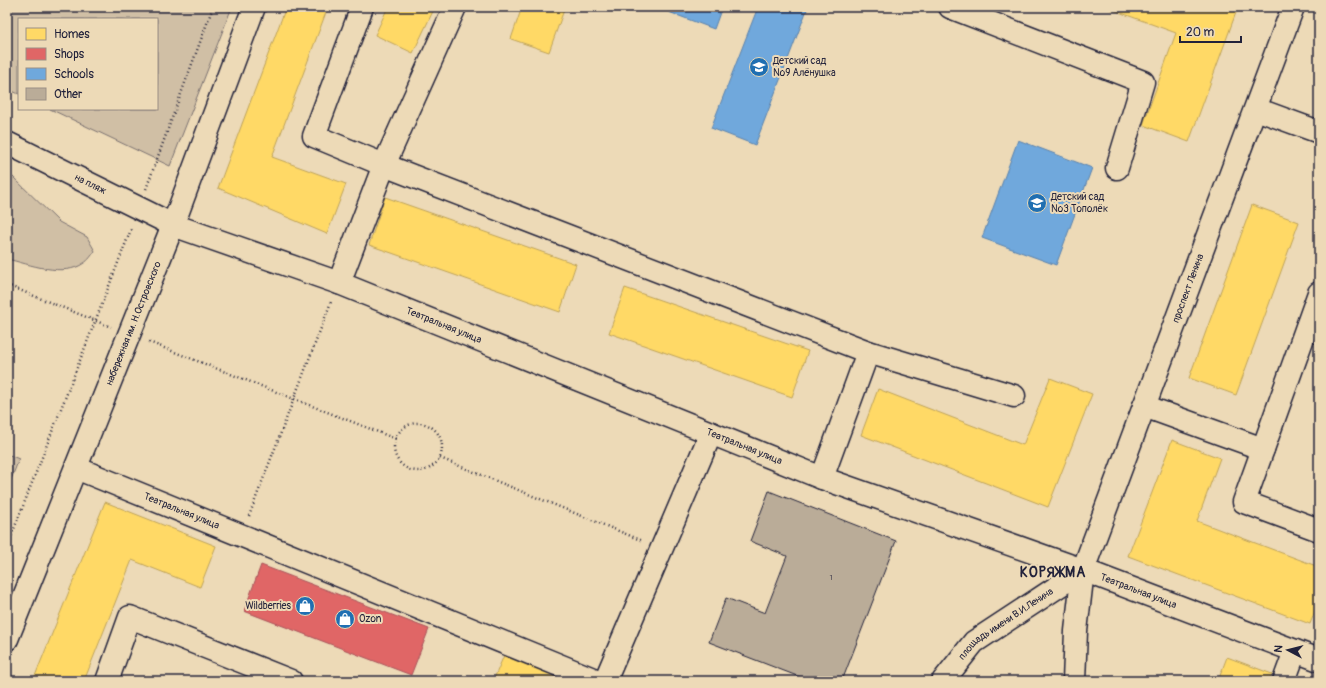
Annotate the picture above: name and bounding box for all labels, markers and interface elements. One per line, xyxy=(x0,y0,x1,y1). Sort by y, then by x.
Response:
legend xyxy=(18,18,158,110)
scale bar xyxy=(1180,18,1241,44)
text: 20 m xyxy=(1186,25,1215,40)
text: Homes xyxy=(54,27,90,42)
text: Shops xyxy=(54,47,85,62)
place label: Детский сад №9 Алёнушка xyxy=(772,55,836,79)
school or university icon: Детский сад №9 Алёнушка xyxy=(748,56,770,78)
text: Schools xyxy=(54,67,94,82)
text: Other xyxy=(54,87,83,102)
street label: на пляж xyxy=(73,171,108,197)
place label: Детский сад №3 Тополёк xyxy=(1050,191,1108,215)
school or university icon: Детский сад №3 Тополёк xyxy=(1026,192,1048,214)
street label: проспект Ленина xyxy=(1170,252,1206,325)
street label: набережная им. Н.Островского xyxy=(103,259,164,387)
street label: Театральная улица xyxy=(404,305,484,346)
street label: Театральная улица xyxy=(704,426,784,467)
street label: Театральная улица xyxy=(142,490,222,532)
district label: КОРЯЖМА xyxy=(1020,564,1086,581)
street label: Театральная улица xyxy=(1099,571,1179,611)
house number: 1 xyxy=(829,573,833,582)
street label: площадь имени В.И.Ленина xyxy=(956,585,1056,662)
shop icon: Wildberries xyxy=(294,595,316,617)
place label: Wildberries xyxy=(245,600,292,612)
shop icon: Ozon xyxy=(334,608,356,630)
place label: Ozon xyxy=(359,613,382,625)
north arrow xyxy=(1268,630,1308,670)
text: N xyxy=(1272,644,1286,653)

